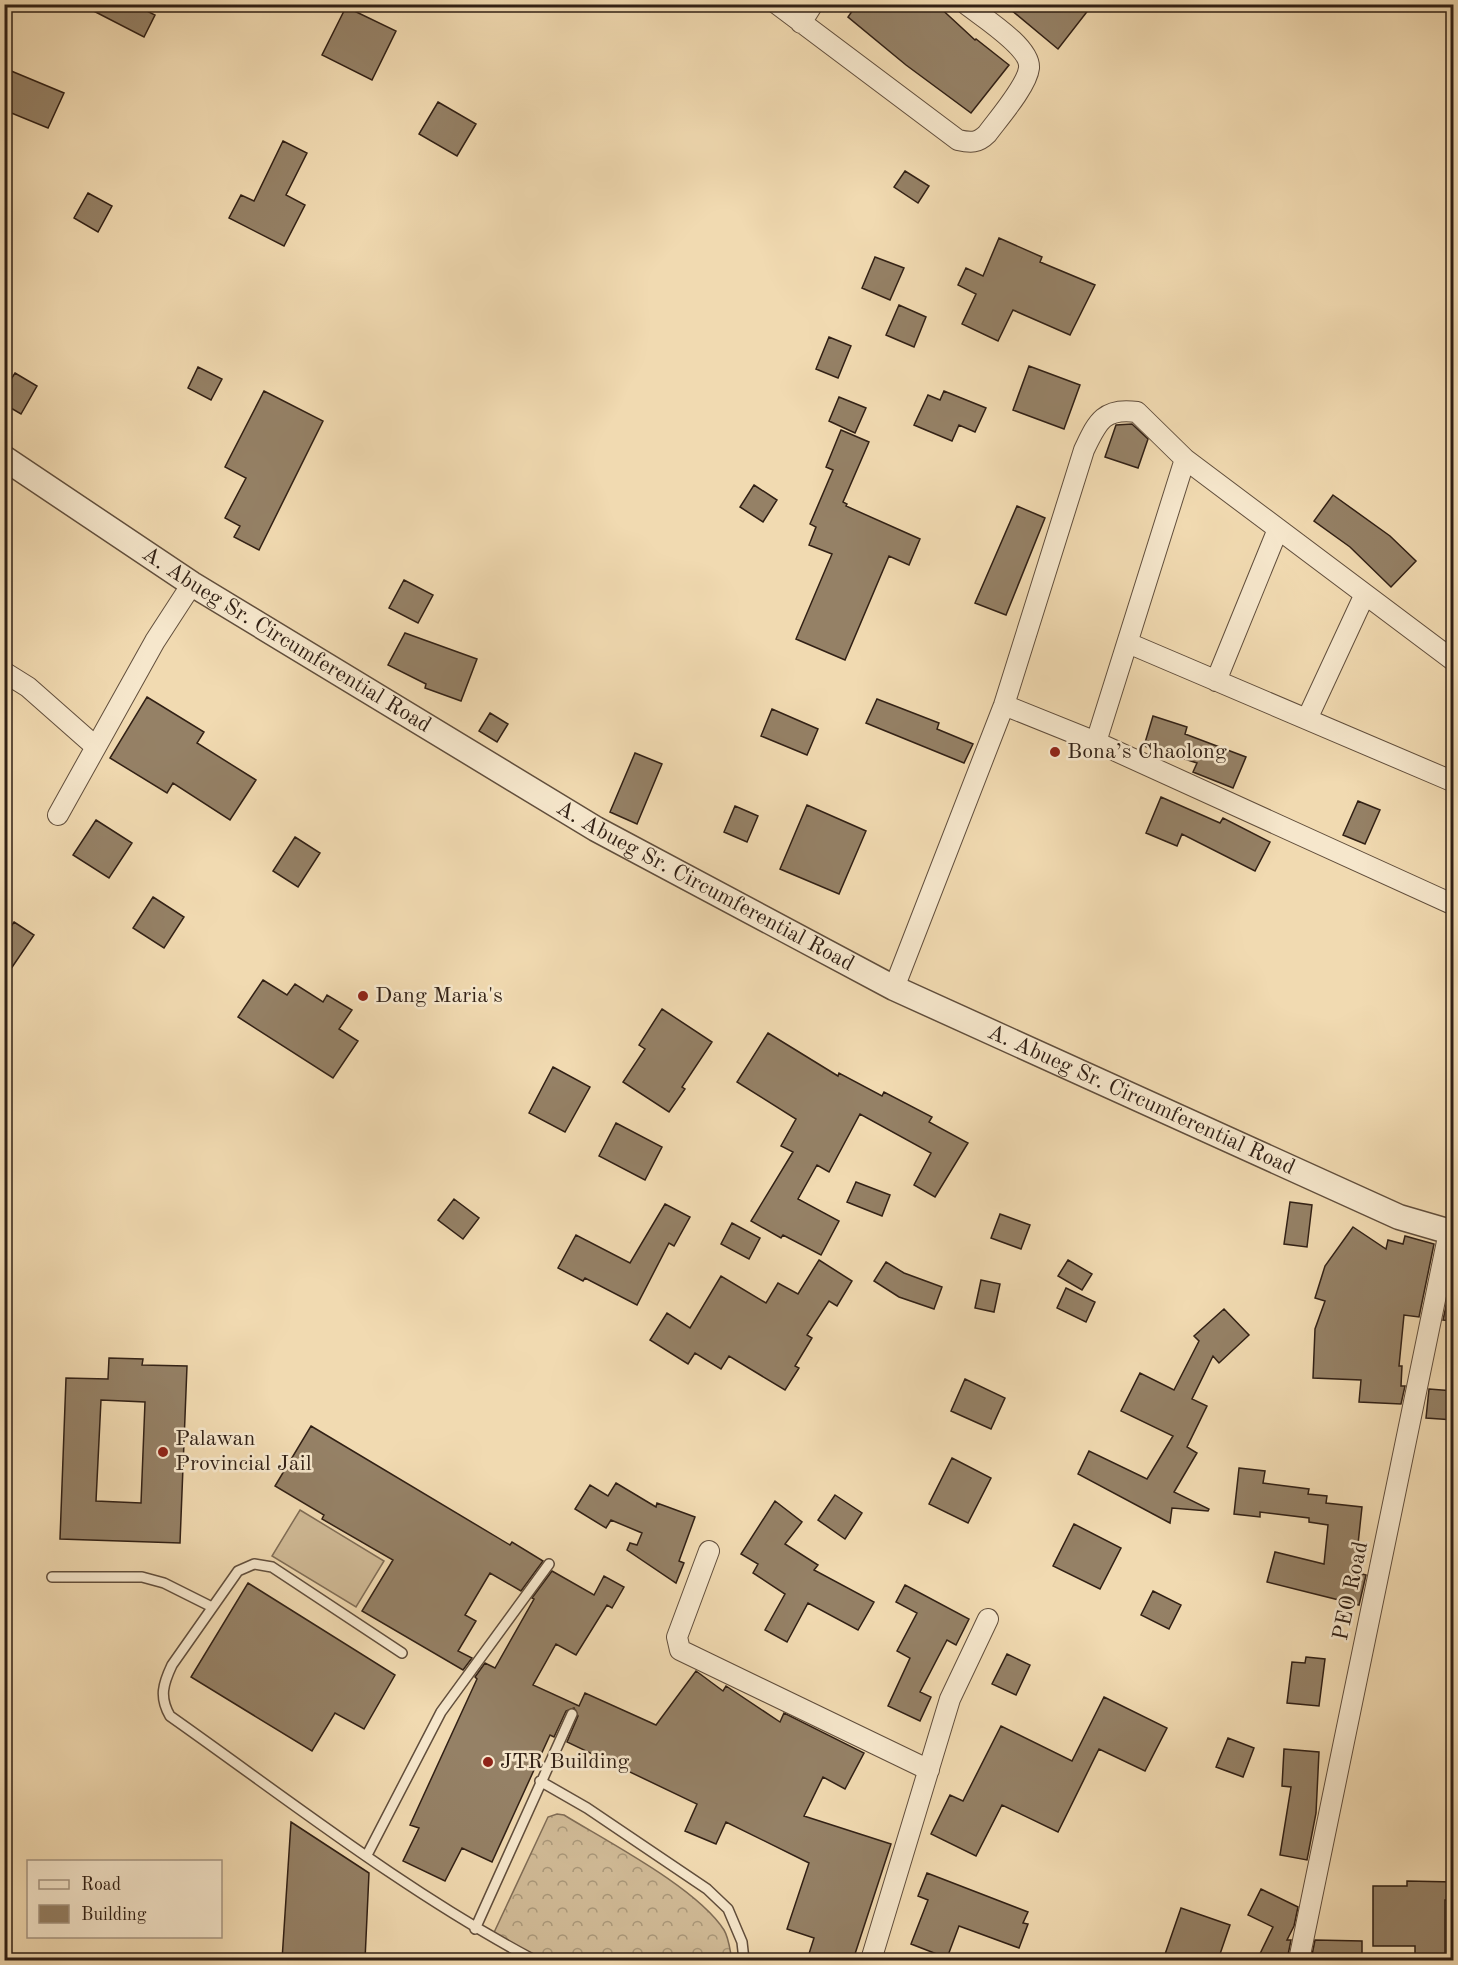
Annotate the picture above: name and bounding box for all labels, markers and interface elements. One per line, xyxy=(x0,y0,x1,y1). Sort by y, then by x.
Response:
street label: A. Abueg Sr. Circumferential Road xyxy=(138,543,435,737)
place label: Bona’s Chaolong xyxy=(1067,741,1227,763)
marker: Bona’s Chaolong xyxy=(1048,745,1062,759)
street label: A. Abueg Sr. Circumferential Road xyxy=(552,797,858,976)
place label: Dang Maria's xyxy=(375,985,503,1007)
marker: Dang Maria's xyxy=(356,989,370,1003)
street label: A. Abueg Sr. Circumferential Road xyxy=(984,1021,1298,1179)
place label: Palawan Provincial Jail xyxy=(175,1428,312,1475)
marker: Palawan Provincial Jail xyxy=(156,1445,170,1459)
street label: PEO Road xyxy=(1330,1539,1372,1643)
place label: JTR Building xyxy=(500,1751,630,1773)
marker: JTR Building xyxy=(481,1755,495,1769)
legend xyxy=(27,1860,222,1938)
text: Road xyxy=(81,1876,121,1894)
text: Building xyxy=(81,1906,147,1924)

